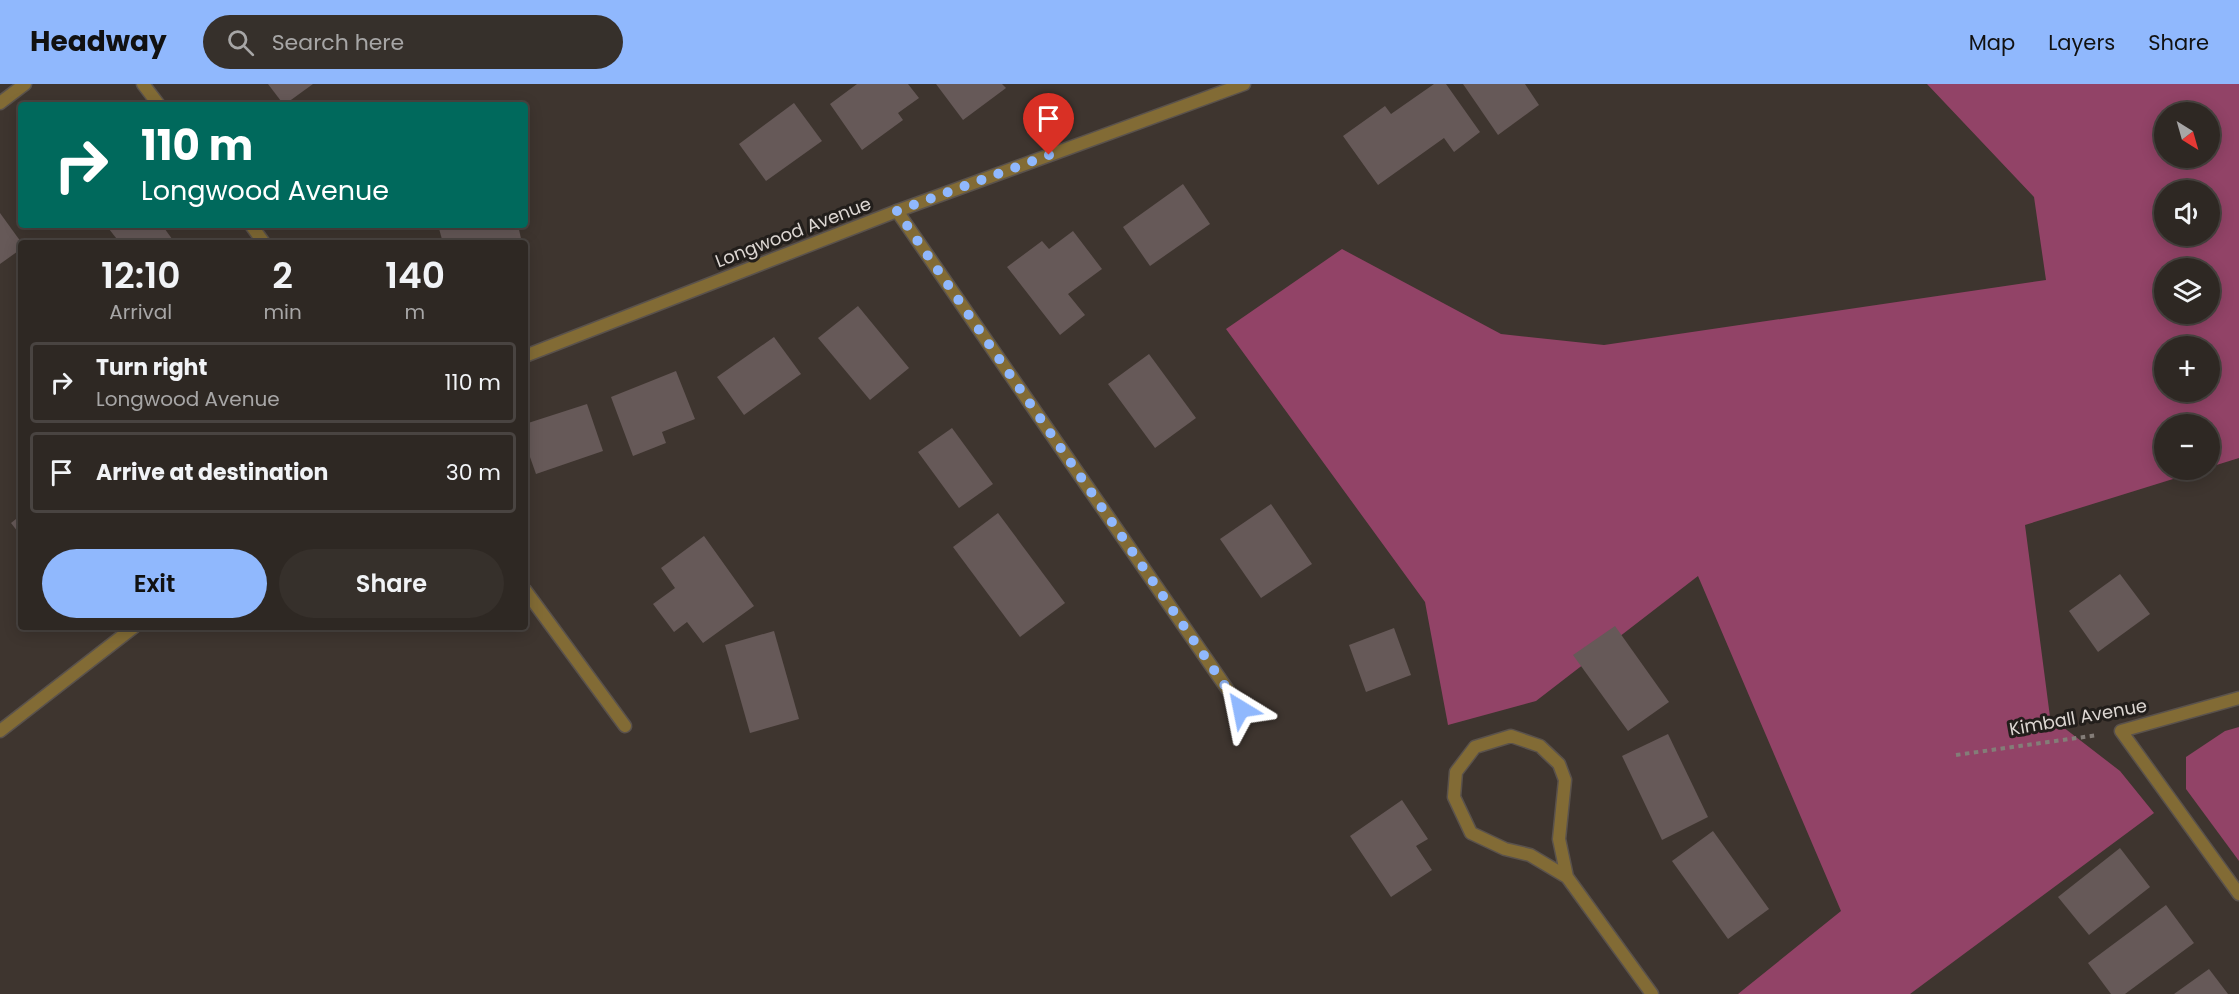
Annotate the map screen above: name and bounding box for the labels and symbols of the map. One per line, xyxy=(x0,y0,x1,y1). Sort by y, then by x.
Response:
pin xyxy=(1023,93,1074,155)
north arrow xyxy=(2154,102,2220,168)
street label: Longwood Avenue xyxy=(711,191,875,273)
position arrow xyxy=(1209,677,1273,741)
street label: Kimball Avenue xyxy=(2007,693,2149,741)

